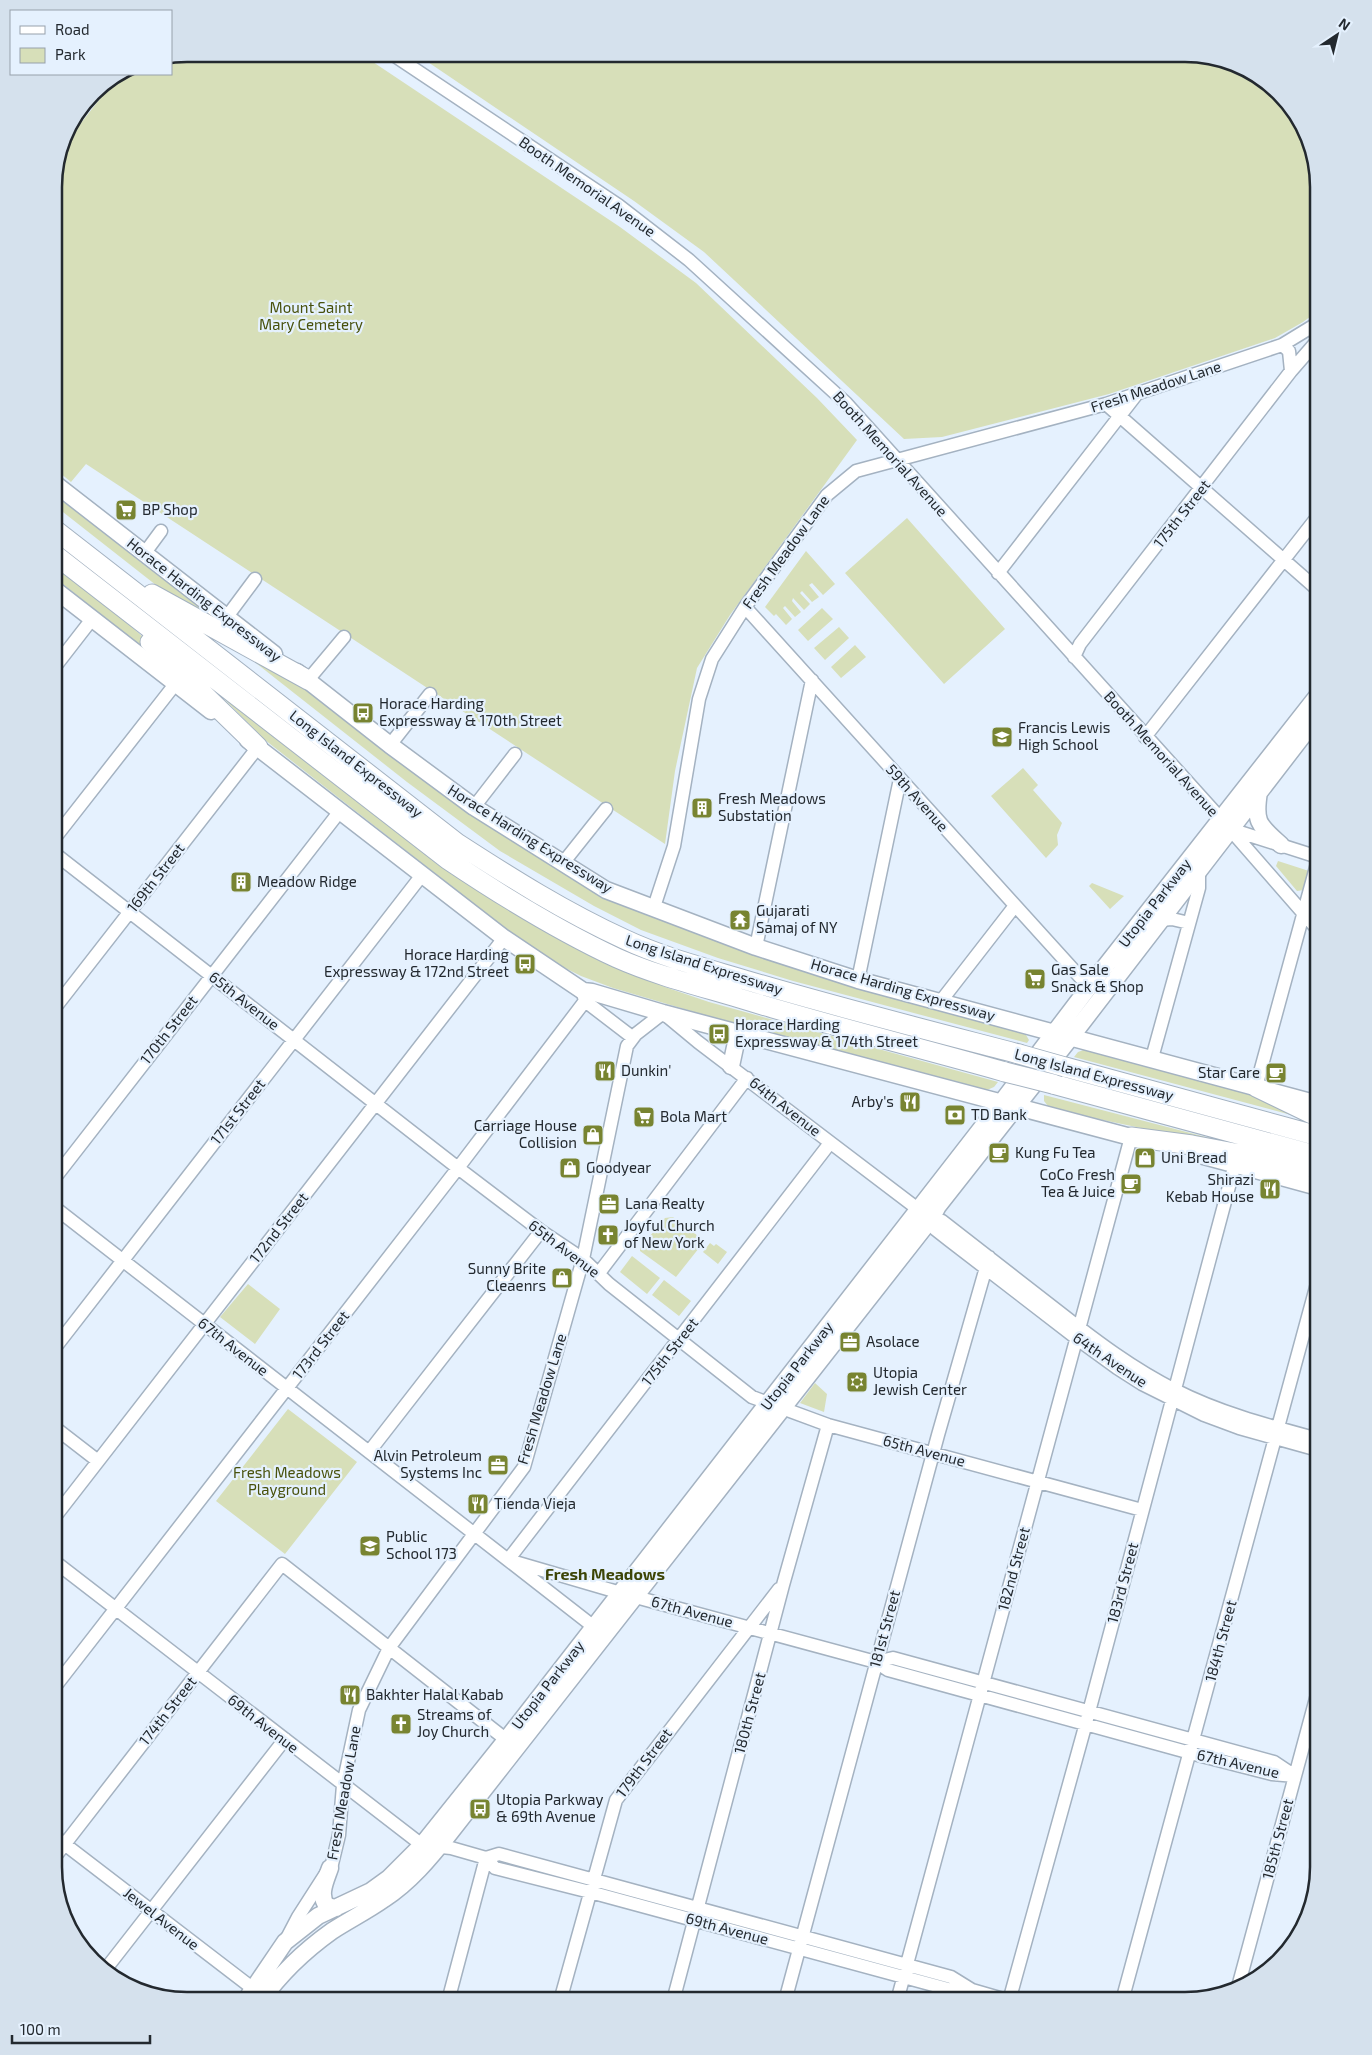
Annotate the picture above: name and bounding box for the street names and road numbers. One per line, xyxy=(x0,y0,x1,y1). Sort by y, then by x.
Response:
street label: Booth Memorial Avenue xyxy=(516,132,659,240)
street label: Fresh Meadow Lane xyxy=(1088,356,1223,416)
street label: Booth Memorial Avenue xyxy=(830,387,952,520)
street label: 175th Street xyxy=(1149,476,1213,551)
street label: Fresh Meadow Lane xyxy=(738,491,832,612)
street label: Horace Harding Expressway xyxy=(124,533,285,665)
street label: Booth Memorial Avenue xyxy=(1101,687,1223,820)
street label: Long Island Expressway xyxy=(286,706,427,821)
street label: 59th Avenue xyxy=(883,760,953,835)
street label: Horace Harding Expressway xyxy=(445,780,616,896)
street label: 169th Street xyxy=(123,839,188,915)
street label: Utopia Parkway xyxy=(1114,854,1194,950)
street label: Long Island Expressway xyxy=(623,930,785,998)
street label: Horace Harding Expressway xyxy=(809,954,998,1024)
street label: 65th Avenue xyxy=(206,967,283,1033)
street label: 170th Street xyxy=(136,991,201,1067)
street label: Long Island Expressway xyxy=(1013,1044,1176,1104)
street label: 64th Avenue xyxy=(746,1073,825,1140)
street label: 171st Street xyxy=(206,1075,268,1148)
street label: 172nd Street xyxy=(245,1188,311,1266)
street label: 65th Avenue xyxy=(526,1216,604,1281)
street label: 173rd Street xyxy=(288,1307,353,1382)
street label: 67th Avenue xyxy=(195,1313,272,1379)
street label: 175th Street xyxy=(637,1314,701,1389)
street label: Utopia Parkway xyxy=(756,1317,836,1413)
street label: 64th Avenue xyxy=(1070,1328,1151,1391)
street label: Fresh Meadow Lane xyxy=(513,1331,570,1466)
street label: 65th Avenue xyxy=(881,1430,967,1470)
street label: 182nd Street xyxy=(993,1525,1033,1613)
street label: 183rd Street xyxy=(1103,1540,1142,1625)
street label: 181st Street xyxy=(865,1588,903,1669)
street label: 67th Avenue xyxy=(649,1591,735,1631)
street label: 184th Street xyxy=(1201,1598,1240,1684)
street label: Utopia Parkway xyxy=(507,1636,587,1732)
street label: 180th Street xyxy=(730,1670,769,1755)
street label: 174th Street xyxy=(135,1672,200,1748)
street label: 69th Avenue xyxy=(225,1690,303,1756)
street label: Fresh Meadow Lane xyxy=(322,1724,364,1861)
street label: 179th Street xyxy=(611,1724,675,1800)
street label: 67th Avenue xyxy=(1195,1745,1281,1781)
street label: 185th Street xyxy=(1258,1796,1296,1881)
street label: Jewel Avenue xyxy=(120,1883,203,1953)
street label: 69th Avenue xyxy=(684,1908,771,1948)

